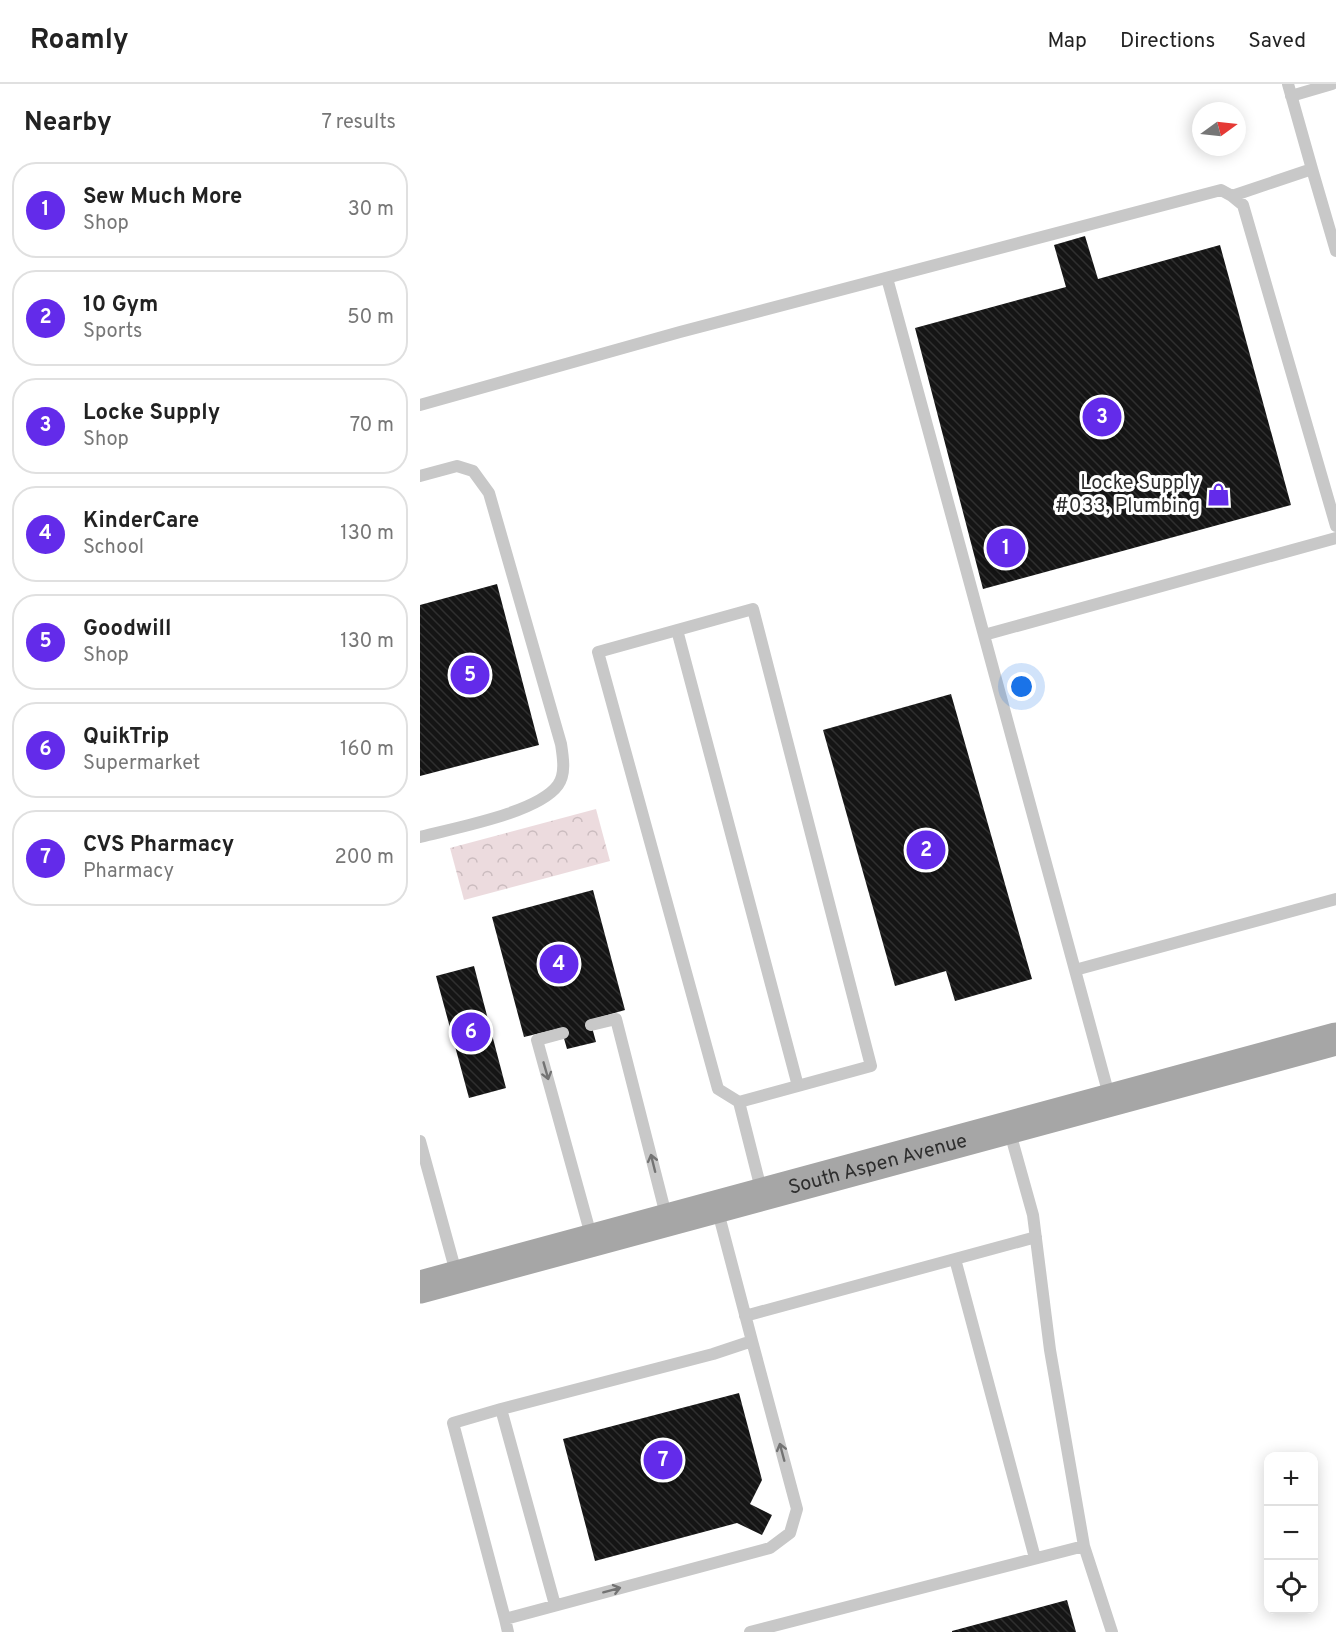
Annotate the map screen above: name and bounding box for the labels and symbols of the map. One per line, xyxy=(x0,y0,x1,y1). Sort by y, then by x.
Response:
north arrow xyxy=(1192,102,1246,156)
pin: 3 xyxy=(1082,394,1122,440)
place label: Locke Supply #033, Plumbing xyxy=(1055,471,1200,520)
shop icon: Locke Supply #033, Plumbing xyxy=(1205,481,1231,507)
pin: 1 xyxy=(986,526,1026,570)
pin: 5 xyxy=(451,652,490,698)
your location xyxy=(1007,672,1036,701)
pin: 2 xyxy=(906,828,946,873)
pin: 4 xyxy=(540,942,578,986)
pin: 6 xyxy=(452,1010,490,1054)
one-way arrow xyxy=(541,1061,552,1080)
street label: South Aspen Avenue xyxy=(786,1128,970,1202)
one-way arrow xyxy=(646,1154,658,1173)
pin: 7 xyxy=(644,1438,682,1482)
one-way arrow xyxy=(776,1443,787,1462)
one-way arrow xyxy=(602,1584,621,1595)

